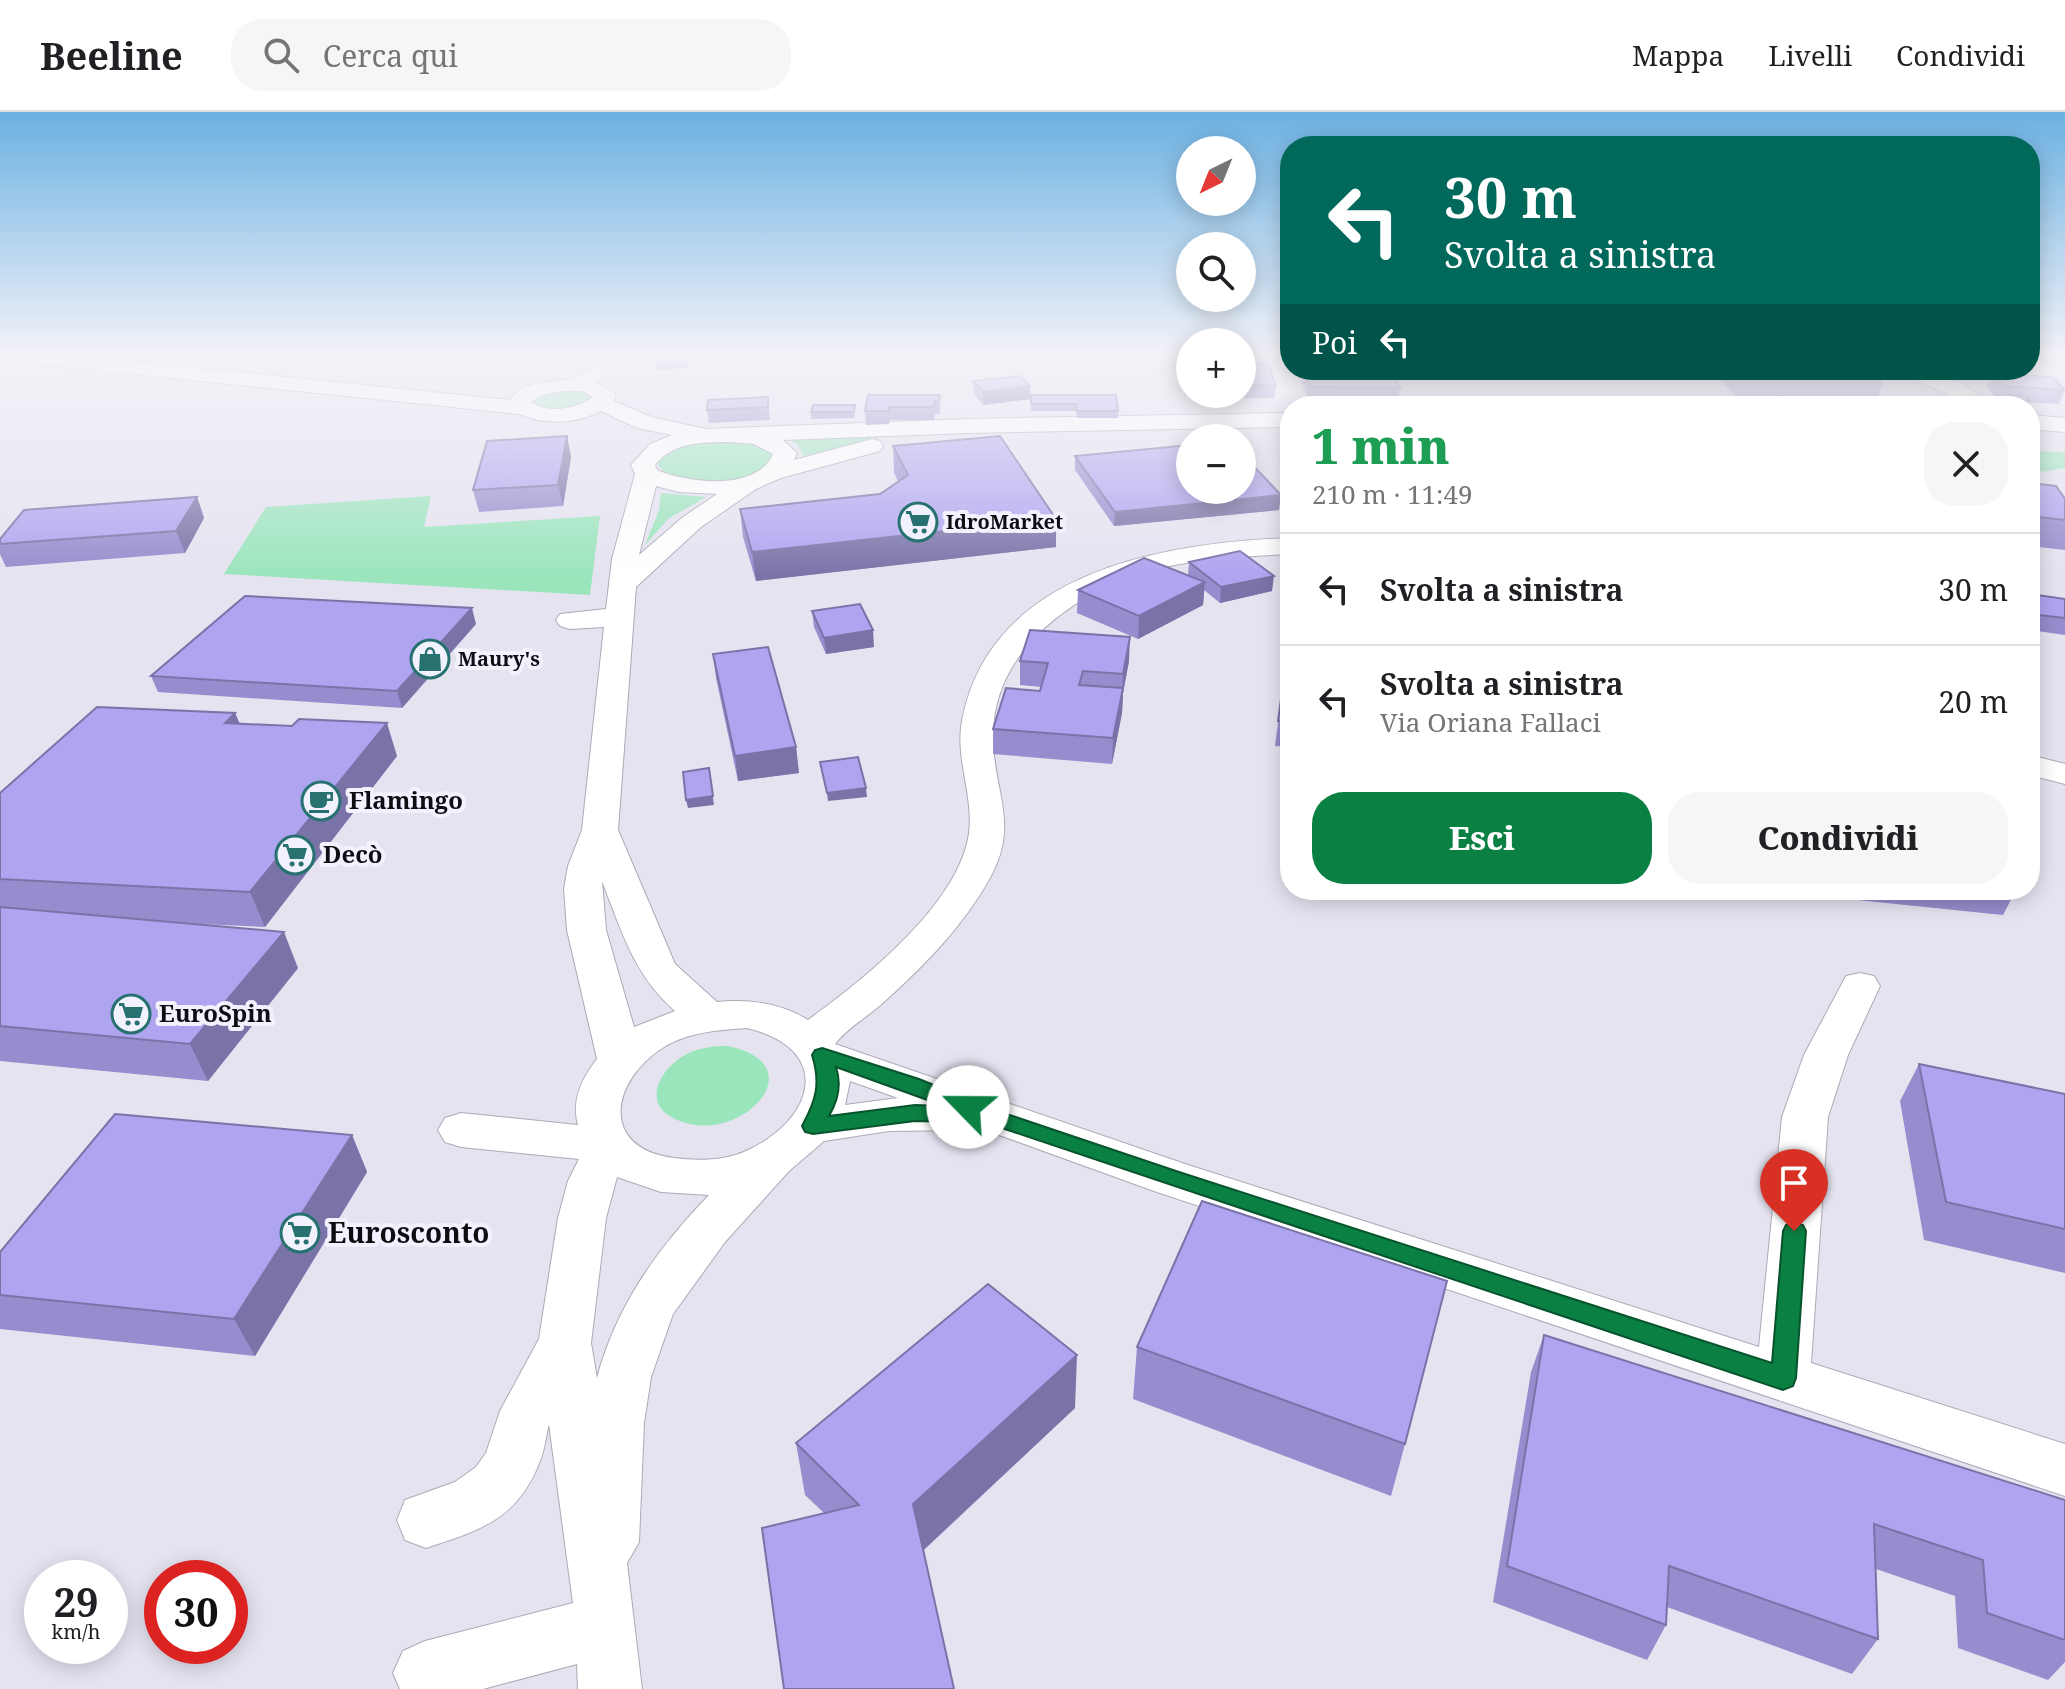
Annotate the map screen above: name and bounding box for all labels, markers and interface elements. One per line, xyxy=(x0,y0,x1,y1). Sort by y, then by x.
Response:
search box xyxy=(231,19,791,91)
text: Beeline xyxy=(40,29,183,81)
icon: search xyxy=(259,33,303,77)
text: Cerca qui xyxy=(323,35,458,76)
text: Mappa xyxy=(1632,36,1724,74)
text: Livelli xyxy=(1768,36,1852,74)
text: Condividi xyxy=(1896,36,2025,74)
north arrow xyxy=(1176,136,1256,216)
map controls xyxy=(1176,136,1256,504)
text: 30 m xyxy=(1444,158,1577,234)
icon: left xyxy=(1312,168,1416,272)
text: Svolta a sinistra xyxy=(1444,230,1716,279)
button: search xyxy=(1176,232,1256,312)
icon: left xyxy=(1373,320,1417,364)
text: Poi xyxy=(1312,322,1357,363)
button: + xyxy=(1176,328,1256,408)
text: 1 min xyxy=(1312,413,1450,478)
button: close xyxy=(1924,422,2008,506)
button: − xyxy=(1176,424,1256,504)
text: 210 m · 11:49 xyxy=(1312,476,1473,512)
supermarket icon: IdroMarket xyxy=(897,501,939,543)
place label: IdroMarket xyxy=(946,508,1063,535)
icon: left xyxy=(1312,567,1356,611)
text: Svolta a sinistra xyxy=(1380,569,1624,610)
text: 30 m xyxy=(1938,569,2008,610)
shop icon: Maury's xyxy=(409,638,451,680)
place label: Maury's xyxy=(458,645,540,672)
text: Svolta a sinistra xyxy=(1380,663,1624,704)
icon: left xyxy=(1312,679,1356,723)
text: 20 m xyxy=(1938,681,2008,722)
text: Via Oriana Fallaci xyxy=(1380,704,1601,740)
cafe icon: Flamingo xyxy=(300,780,342,822)
place label: Flamingo xyxy=(349,783,463,816)
button: Esci xyxy=(1312,792,1652,884)
button: Condividi xyxy=(1668,792,2008,884)
supermarket icon: Decò xyxy=(274,834,316,876)
place label: Decò xyxy=(323,837,383,870)
supermarket icon: EuroSpin xyxy=(110,993,152,1035)
place label: EuroSpin xyxy=(159,996,272,1029)
position arrow xyxy=(926,1065,1010,1149)
pin xyxy=(1760,1149,1828,1231)
icon: arrive xyxy=(1772,1161,1816,1205)
supermarket icon: Eurosconto xyxy=(279,1212,321,1254)
place label: Eurosconto xyxy=(328,1213,489,1251)
speed limit sign: 30 xyxy=(144,1560,248,1664)
text: 29 xyxy=(53,1574,99,1629)
text: km/h xyxy=(51,1618,101,1645)

